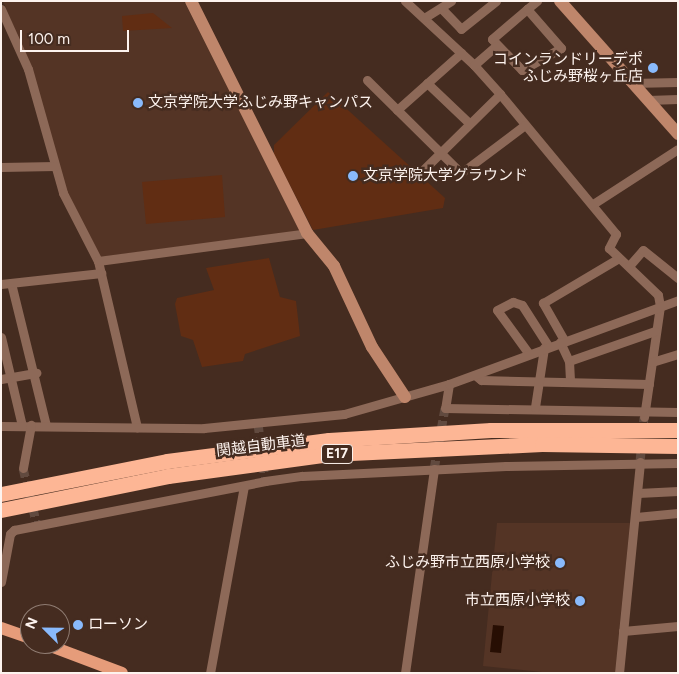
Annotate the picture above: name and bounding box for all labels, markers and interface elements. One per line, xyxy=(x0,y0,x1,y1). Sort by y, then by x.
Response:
scale bar xyxy=(22,20,131,52)
text: 100 m xyxy=(28,30,70,48)
place label: コインランドリーデポ ふじみ野桜ヶ丘店 xyxy=(493,50,643,85)
marker: コインランドリーデポ ふじみ野桜ヶ丘店 xyxy=(647,62,659,74)
place label: 文京学院大学ふじみ野キャンパス xyxy=(148,94,373,112)
marker: 文京学院大学ふじみ野キャンパス xyxy=(132,97,144,109)
place label: 文京学院大学グラウンド xyxy=(363,167,528,185)
marker: 文京学院大学グラウンド xyxy=(347,170,359,182)
street label: 関越自動車道 xyxy=(215,432,307,460)
road number: E17 xyxy=(321,442,353,466)
place label: ふじみ野市立西原小学校 xyxy=(385,554,550,572)
marker: ふじみ野市立西原小学校 xyxy=(554,557,566,569)
place label: 市立西原小学校 xyxy=(465,592,570,610)
marker: 市立西原小学校 xyxy=(574,595,586,607)
north arrow xyxy=(20,604,70,654)
text: N xyxy=(22,615,42,632)
place label: ローソン xyxy=(88,616,148,634)
marker: ローソン xyxy=(72,619,84,631)

